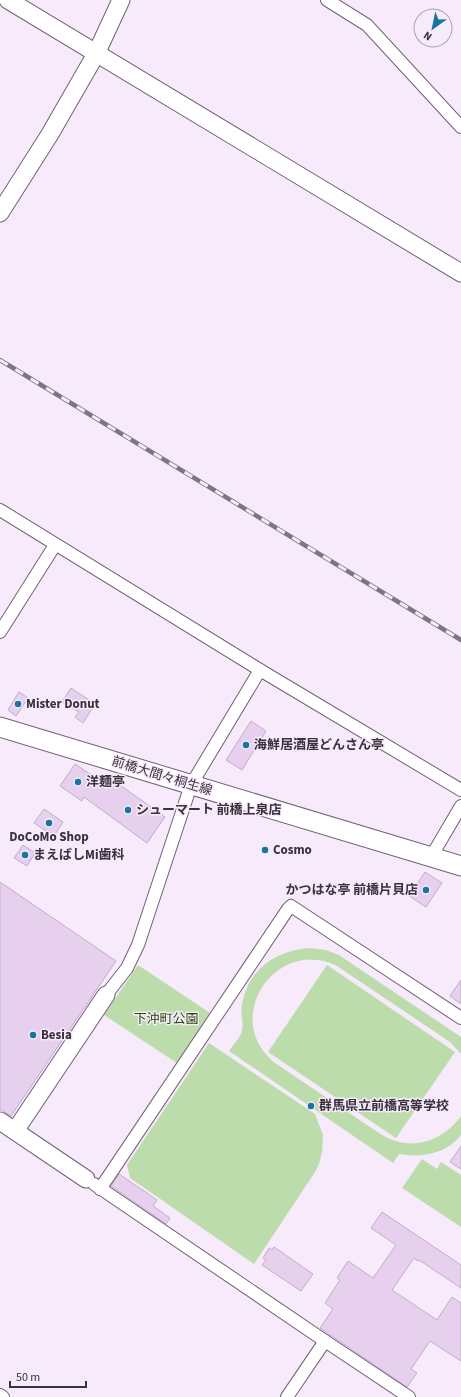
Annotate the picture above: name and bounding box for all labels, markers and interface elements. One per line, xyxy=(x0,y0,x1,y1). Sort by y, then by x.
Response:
north arrow xyxy=(413,8,453,48)
text: N xyxy=(421,28,435,44)
place label: Mister Donut xyxy=(26,695,100,713)
marker: Mister Donut xyxy=(13,699,23,709)
place label: 海鮮居酒屋どんさん亭 xyxy=(254,736,384,754)
marker: 海鮮居酒屋どんさん亭 xyxy=(241,740,251,750)
street label: 前橋大間々桐生線 xyxy=(110,752,214,800)
place label: 洋麺亭 xyxy=(86,773,125,791)
marker: 洋麺亭 xyxy=(73,777,83,787)
place label: シューマート 前橋上泉店 xyxy=(136,801,282,819)
marker: シューマート 前橋上泉店 xyxy=(123,805,133,815)
marker: DoCoMo Shop xyxy=(44,818,54,828)
place label: DoCoMo Shop xyxy=(9,828,89,846)
place label: Cosmo xyxy=(273,841,312,859)
marker: Cosmo xyxy=(260,845,270,855)
place label: まえばしMi歯科 xyxy=(33,846,125,864)
marker: まえばしMi歯科 xyxy=(20,850,30,860)
place label: かつはな亭 前橋片貝店 xyxy=(285,881,418,899)
marker: かつはな亭 前橋片貝店 xyxy=(421,885,431,895)
park label: 下沖町公園 xyxy=(133,1010,199,1028)
place label: Besia xyxy=(41,1026,72,1044)
marker: Besia xyxy=(28,1030,38,1040)
place label: 群馬県立前橋高等学校 xyxy=(319,1097,449,1115)
marker: 群馬県立前橋高等学校 xyxy=(306,1101,316,1111)
scale bar xyxy=(10,1363,86,1389)
text: 50 m xyxy=(16,1369,40,1386)

